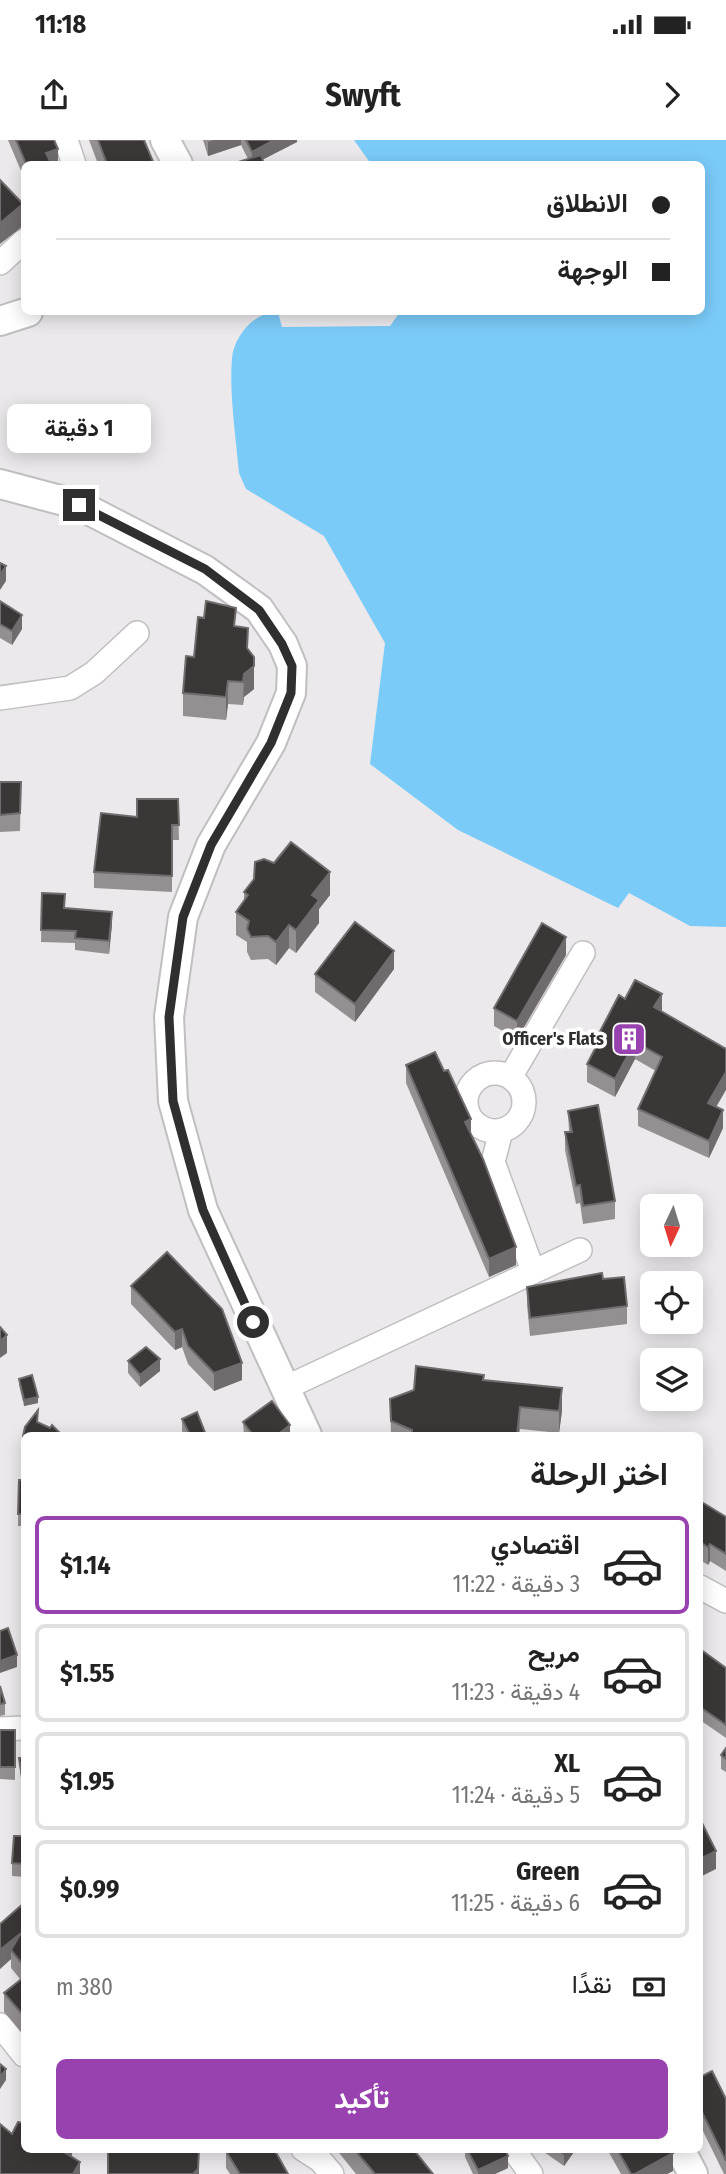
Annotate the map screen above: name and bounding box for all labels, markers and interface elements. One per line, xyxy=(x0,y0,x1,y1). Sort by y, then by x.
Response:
text: 11:18 xyxy=(35,9,86,40)
icon: share xyxy=(35,76,73,114)
text: Swyft xyxy=(325,76,401,114)
icon: forward xyxy=(653,76,691,114)
text: الانطلاق xyxy=(546,188,628,219)
text: الوجهة xyxy=(557,255,628,286)
callout: 1 دقيقة xyxy=(7,404,151,452)
text: 1 دقيقة xyxy=(45,414,113,442)
route end xyxy=(63,489,95,521)
building icon: Officer's Flats xyxy=(610,1020,648,1058)
place label: Officer's Flats xyxy=(502,1028,604,1050)
north arrow xyxy=(640,1194,704,1256)
map controls xyxy=(640,1194,703,1411)
button: locate xyxy=(640,1271,703,1334)
route start xyxy=(237,1306,269,1338)
button: layers xyxy=(640,1348,703,1411)
text: اختر الرحلة xyxy=(530,1455,668,1493)
text: اقتصادي xyxy=(491,1530,580,1561)
icon: car xyxy=(601,1534,664,1597)
text: $1.14 xyxy=(60,1550,111,1581)
text: 3 دقيقة · 11:22 xyxy=(453,1570,580,1598)
text: مريح xyxy=(528,1638,580,1669)
icon: car xyxy=(601,1642,664,1705)
text: $1.55 xyxy=(60,1658,115,1689)
text: 4 دقيقة · 11:23 xyxy=(452,1678,580,1706)
text: XL xyxy=(554,1748,580,1779)
icon: car xyxy=(601,1750,664,1813)
text: $1.95 xyxy=(60,1766,115,1797)
text: 5 دقيقة · 11:24 xyxy=(452,1781,580,1809)
text: Green xyxy=(516,1856,580,1887)
icon: car xyxy=(601,1858,664,1921)
text: $0.99 xyxy=(60,1874,119,1905)
text: 6 دقيقة · 11:25 xyxy=(451,1889,580,1917)
icon: cash xyxy=(630,1968,668,2006)
text: نقدًا xyxy=(572,1969,612,2000)
text: 380 m xyxy=(56,1973,113,2001)
button: تأكيد xyxy=(56,2059,668,2139)

